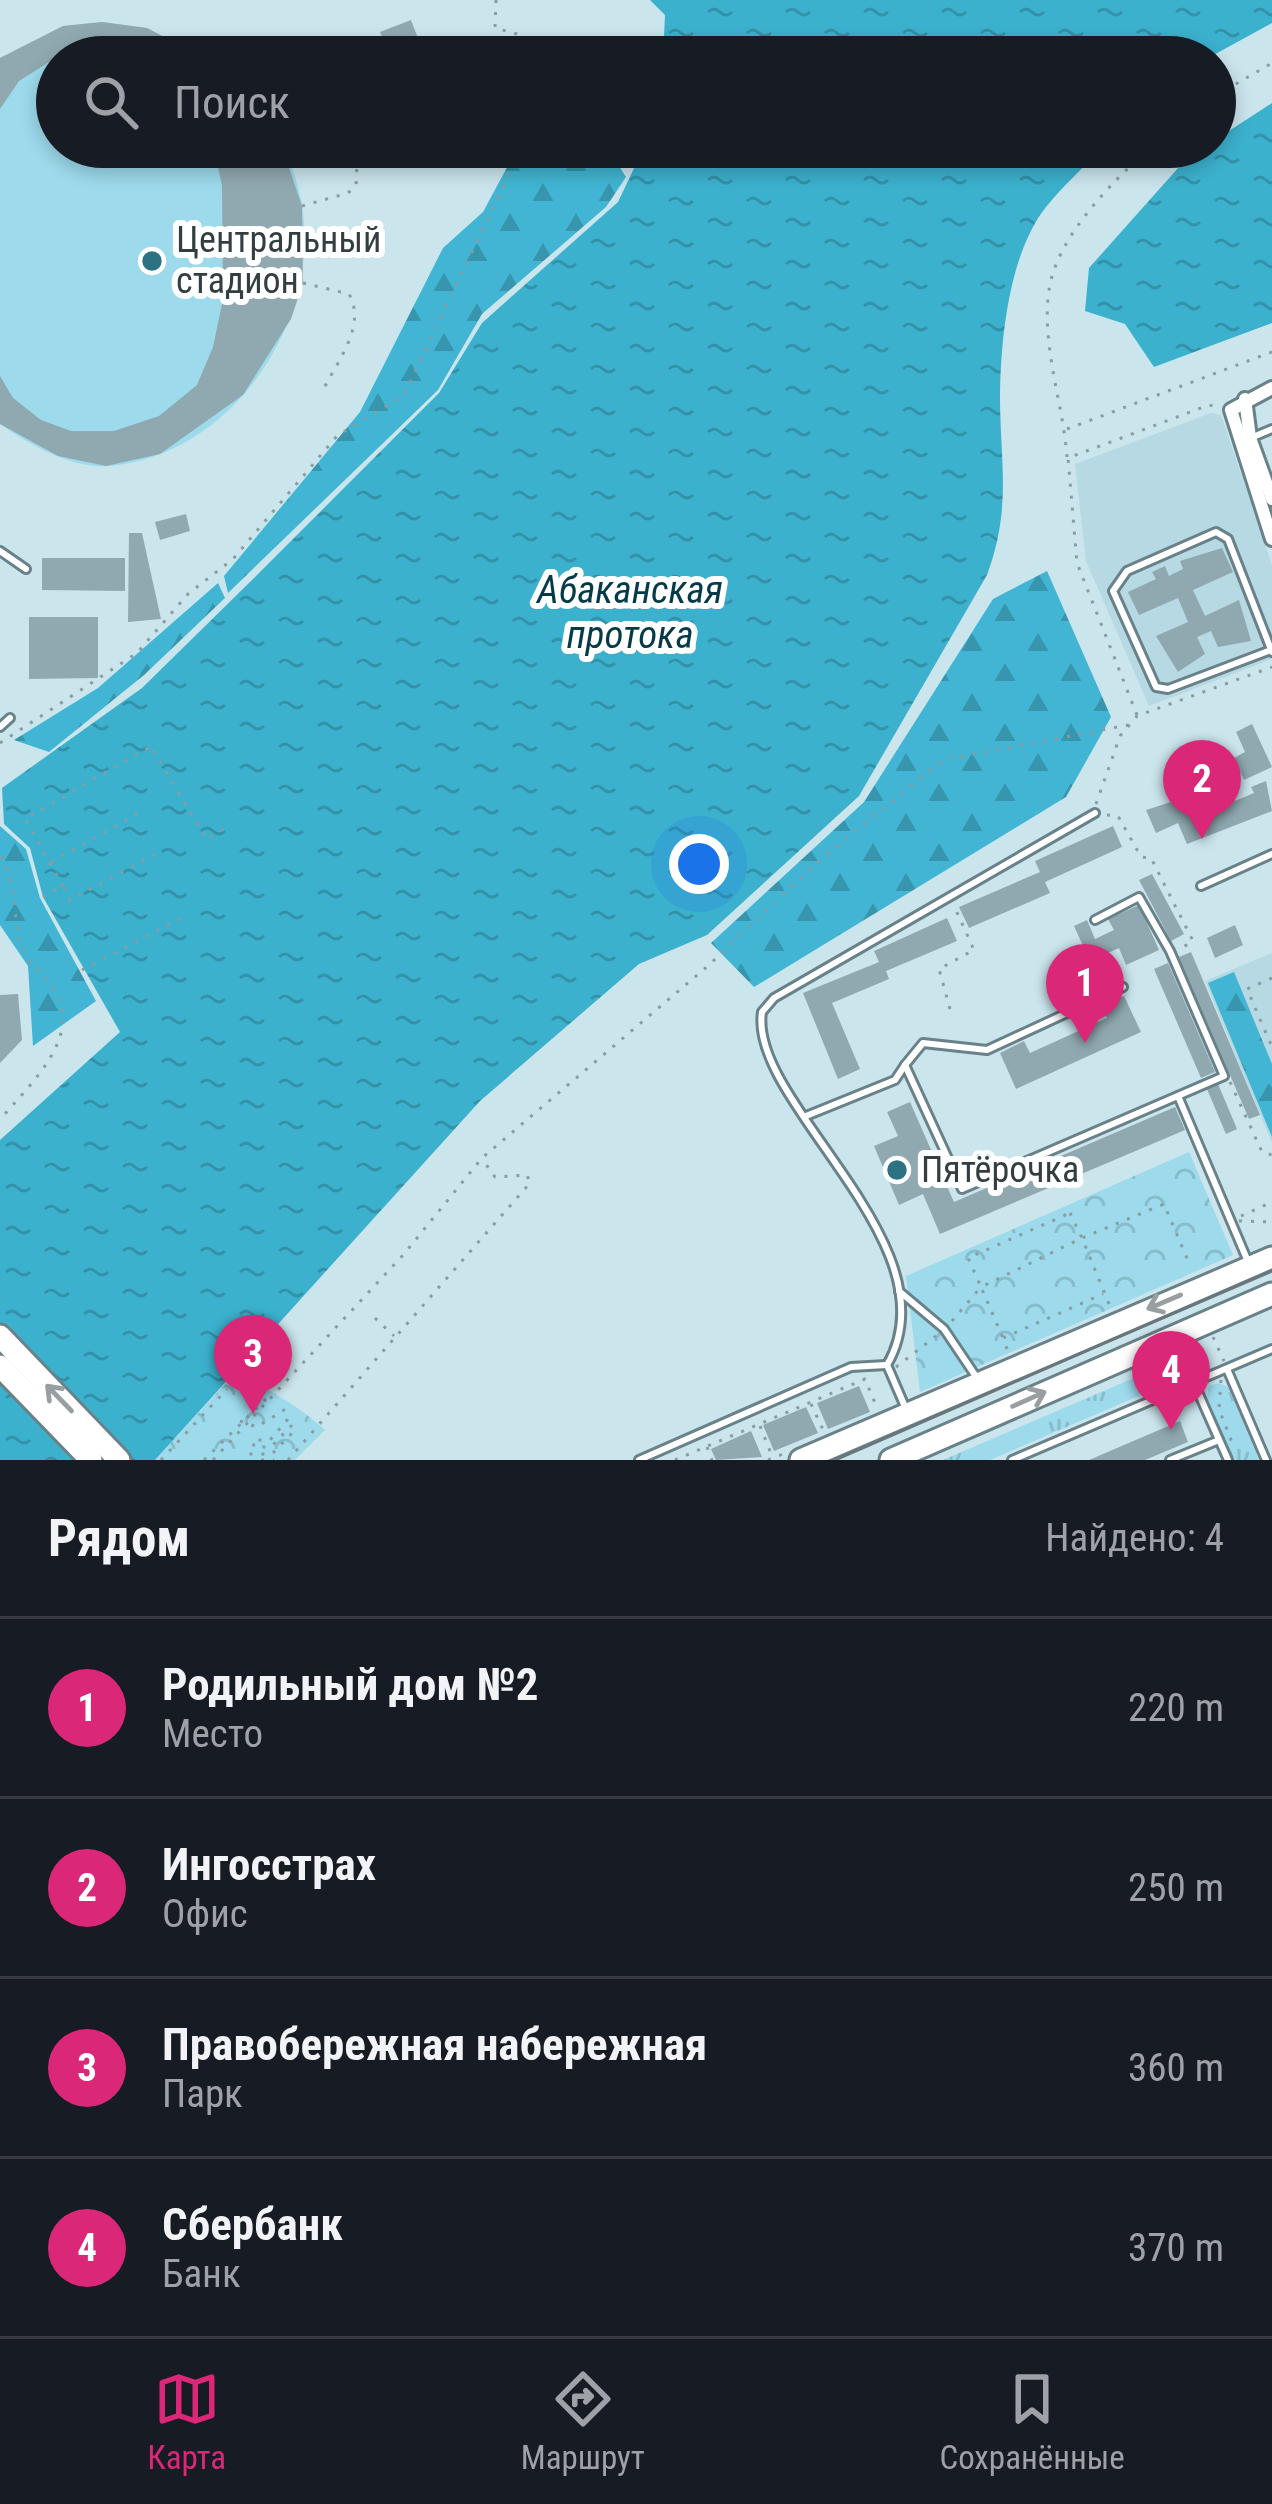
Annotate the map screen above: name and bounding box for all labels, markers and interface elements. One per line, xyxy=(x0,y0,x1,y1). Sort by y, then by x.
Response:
search box xyxy=(36,36,1236,168)
icon: search xyxy=(78,69,144,135)
text: Поиск xyxy=(174,76,290,129)
place label: Центральный стадион xyxy=(176,219,381,302)
marker: Центральный стадион xyxy=(139,248,165,274)
water label: Абаканская протока xyxy=(535,567,723,658)
pin: 2 xyxy=(1163,740,1241,839)
your location xyxy=(669,834,729,894)
pin: 1 xyxy=(1046,944,1124,1043)
place label: Пятёрочка xyxy=(921,1149,1079,1191)
marker: Пятёрочка xyxy=(884,1157,910,1183)
one-way arrow xyxy=(1146,1293,1182,1315)
pin: 3 xyxy=(214,1315,292,1414)
pin: 4 xyxy=(1132,1331,1210,1430)
one-way arrow xyxy=(46,1384,74,1413)
one-way arrow xyxy=(1010,1387,1046,1409)
text: Рядом xyxy=(48,1509,190,1568)
text: Найдено: 4 xyxy=(1045,1515,1224,1561)
text: Родильный дом №2 xyxy=(162,1658,539,1711)
text: 1 xyxy=(77,1685,97,1731)
text: 220 m xyxy=(1128,1685,1224,1731)
text: Место xyxy=(162,1711,263,1757)
text: Ингосстрах xyxy=(162,1838,376,1891)
text: 2 xyxy=(77,1865,97,1911)
text: 250 m xyxy=(1128,1865,1224,1911)
text: Офис xyxy=(162,1891,248,1937)
text: Правобережная набережная xyxy=(162,2018,707,2071)
text: 3 xyxy=(77,2045,97,2091)
text: 360 m xyxy=(1128,2045,1224,2091)
text: Парк xyxy=(162,2071,243,2117)
text: Сбербанк xyxy=(162,2198,343,2251)
text: 4 xyxy=(77,2225,97,2271)
text: 370 m xyxy=(1128,2225,1224,2271)
text: Банк xyxy=(162,2251,241,2297)
tab: Карта xyxy=(147,2366,226,2477)
tab: Маршрут xyxy=(521,2366,645,2477)
tab: Сохранённые xyxy=(939,2366,1125,2477)

